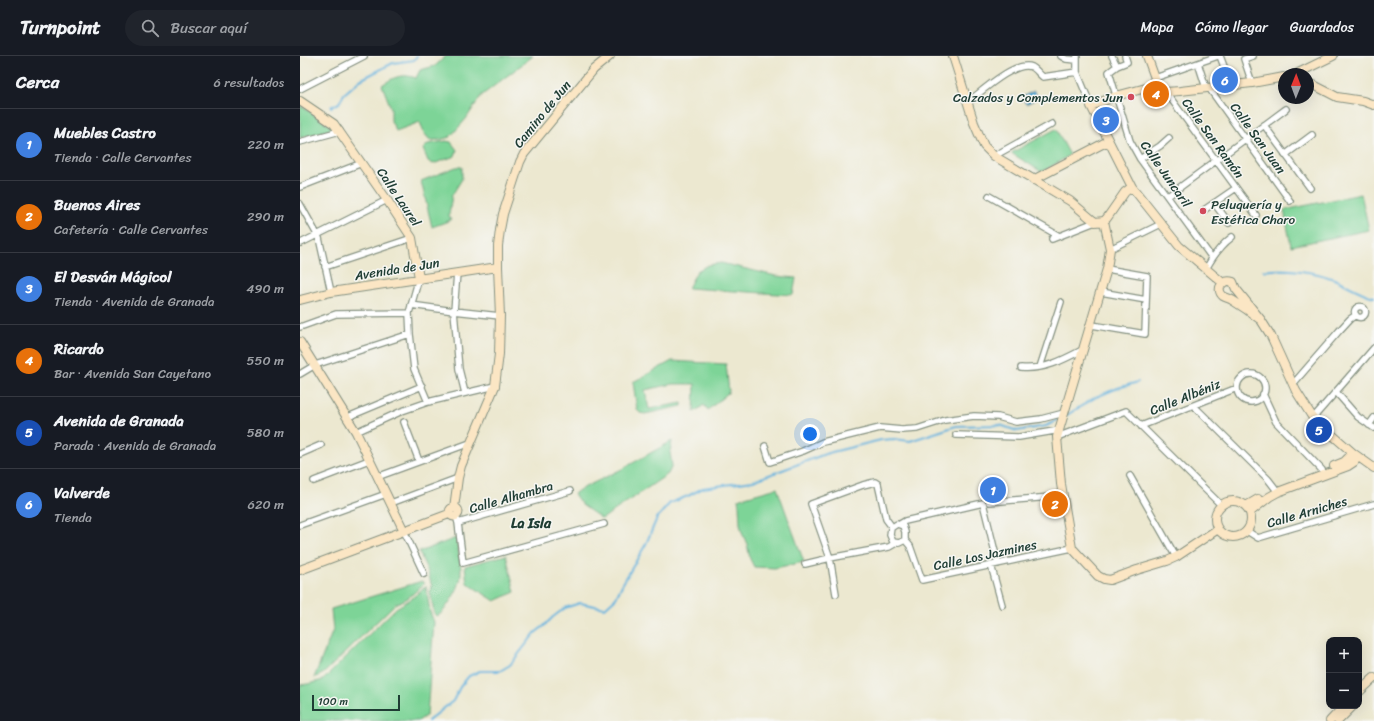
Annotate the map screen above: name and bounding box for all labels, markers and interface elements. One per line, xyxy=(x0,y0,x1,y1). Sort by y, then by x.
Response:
search box xyxy=(125,10,405,46)
text: Turnpoint xyxy=(20,11,101,44)
text: Buscar aquí xyxy=(171,15,247,41)
text: Mapa xyxy=(1140,15,1173,40)
text: Cómo llegar xyxy=(1195,15,1268,40)
text: Guardados xyxy=(1290,15,1354,40)
icon: search xyxy=(139,17,161,39)
pin: 6 xyxy=(1212,65,1238,95)
text: Cerca xyxy=(16,67,59,97)
north arrow xyxy=(1278,68,1314,104)
text: 6 resultados xyxy=(214,71,284,94)
street label: Camino de Jun xyxy=(507,75,577,153)
pin: 4 xyxy=(1143,79,1169,109)
place label: Calzados y Complementos Jun xyxy=(953,86,1123,109)
marker: Calzados y Complementos Jun xyxy=(1126,92,1136,102)
street label: Calle San Ramón xyxy=(1176,93,1250,183)
street label: Calle San Juan xyxy=(1224,97,1292,179)
pin: 3 xyxy=(1093,105,1119,135)
text: Muebles Castro xyxy=(54,120,156,146)
text: 1 xyxy=(26,133,32,156)
text: 220 m xyxy=(247,133,284,156)
street label: Calle Juncaril xyxy=(1134,136,1198,213)
text: Tienda · Calle Cervantes xyxy=(54,146,191,169)
street label: Calle Laurel xyxy=(371,163,428,232)
text: Buenos Aires xyxy=(54,192,140,218)
place label: Peluquería y Estética Charo xyxy=(1211,193,1296,231)
text: 2 xyxy=(25,205,33,228)
text: 290 m xyxy=(247,205,284,228)
marker: Peluquería y Estética Charo xyxy=(1198,206,1208,216)
text: Cafetería · Calle Cervantes xyxy=(54,218,208,241)
street label: Avenida de Jun xyxy=(352,251,441,287)
text: El Desván Mágicol xyxy=(54,264,171,290)
text: 3 xyxy=(25,277,33,300)
text: 490 m xyxy=(246,277,284,300)
text: Tienda · Avenida de Granada xyxy=(54,290,215,313)
text: Ricardo xyxy=(54,336,104,362)
text: 4 xyxy=(25,349,33,372)
text: 550 m xyxy=(247,349,284,372)
text: Bar · Avenida San Cayetano xyxy=(54,362,211,385)
street label: Calle Albéniz xyxy=(1146,372,1225,422)
text: Avenida de Granada xyxy=(54,408,184,434)
pin: 5 xyxy=(1306,415,1332,445)
text: 5 xyxy=(25,421,33,444)
text: 580 m xyxy=(247,421,284,444)
your location xyxy=(800,424,820,444)
text: Parada · Avenida de Granada xyxy=(54,434,216,457)
street label: Calle Alhambra xyxy=(466,474,556,520)
pin: 1 xyxy=(980,475,1006,505)
text: Valverde xyxy=(54,480,110,506)
pin: 2 xyxy=(1042,489,1068,519)
street label: Calle Arniches xyxy=(1264,489,1351,534)
text: 6 xyxy=(25,493,33,516)
text: 620 m xyxy=(248,493,284,516)
text: Tienda xyxy=(54,506,92,529)
district label: La Isla xyxy=(511,511,552,536)
street label: Calle Los Jazmines xyxy=(931,533,1040,577)
map controls xyxy=(1326,637,1362,709)
button: + xyxy=(1326,637,1362,673)
button: − xyxy=(1326,673,1362,709)
text: 100 m xyxy=(318,692,348,711)
scale bar xyxy=(312,693,400,712)

